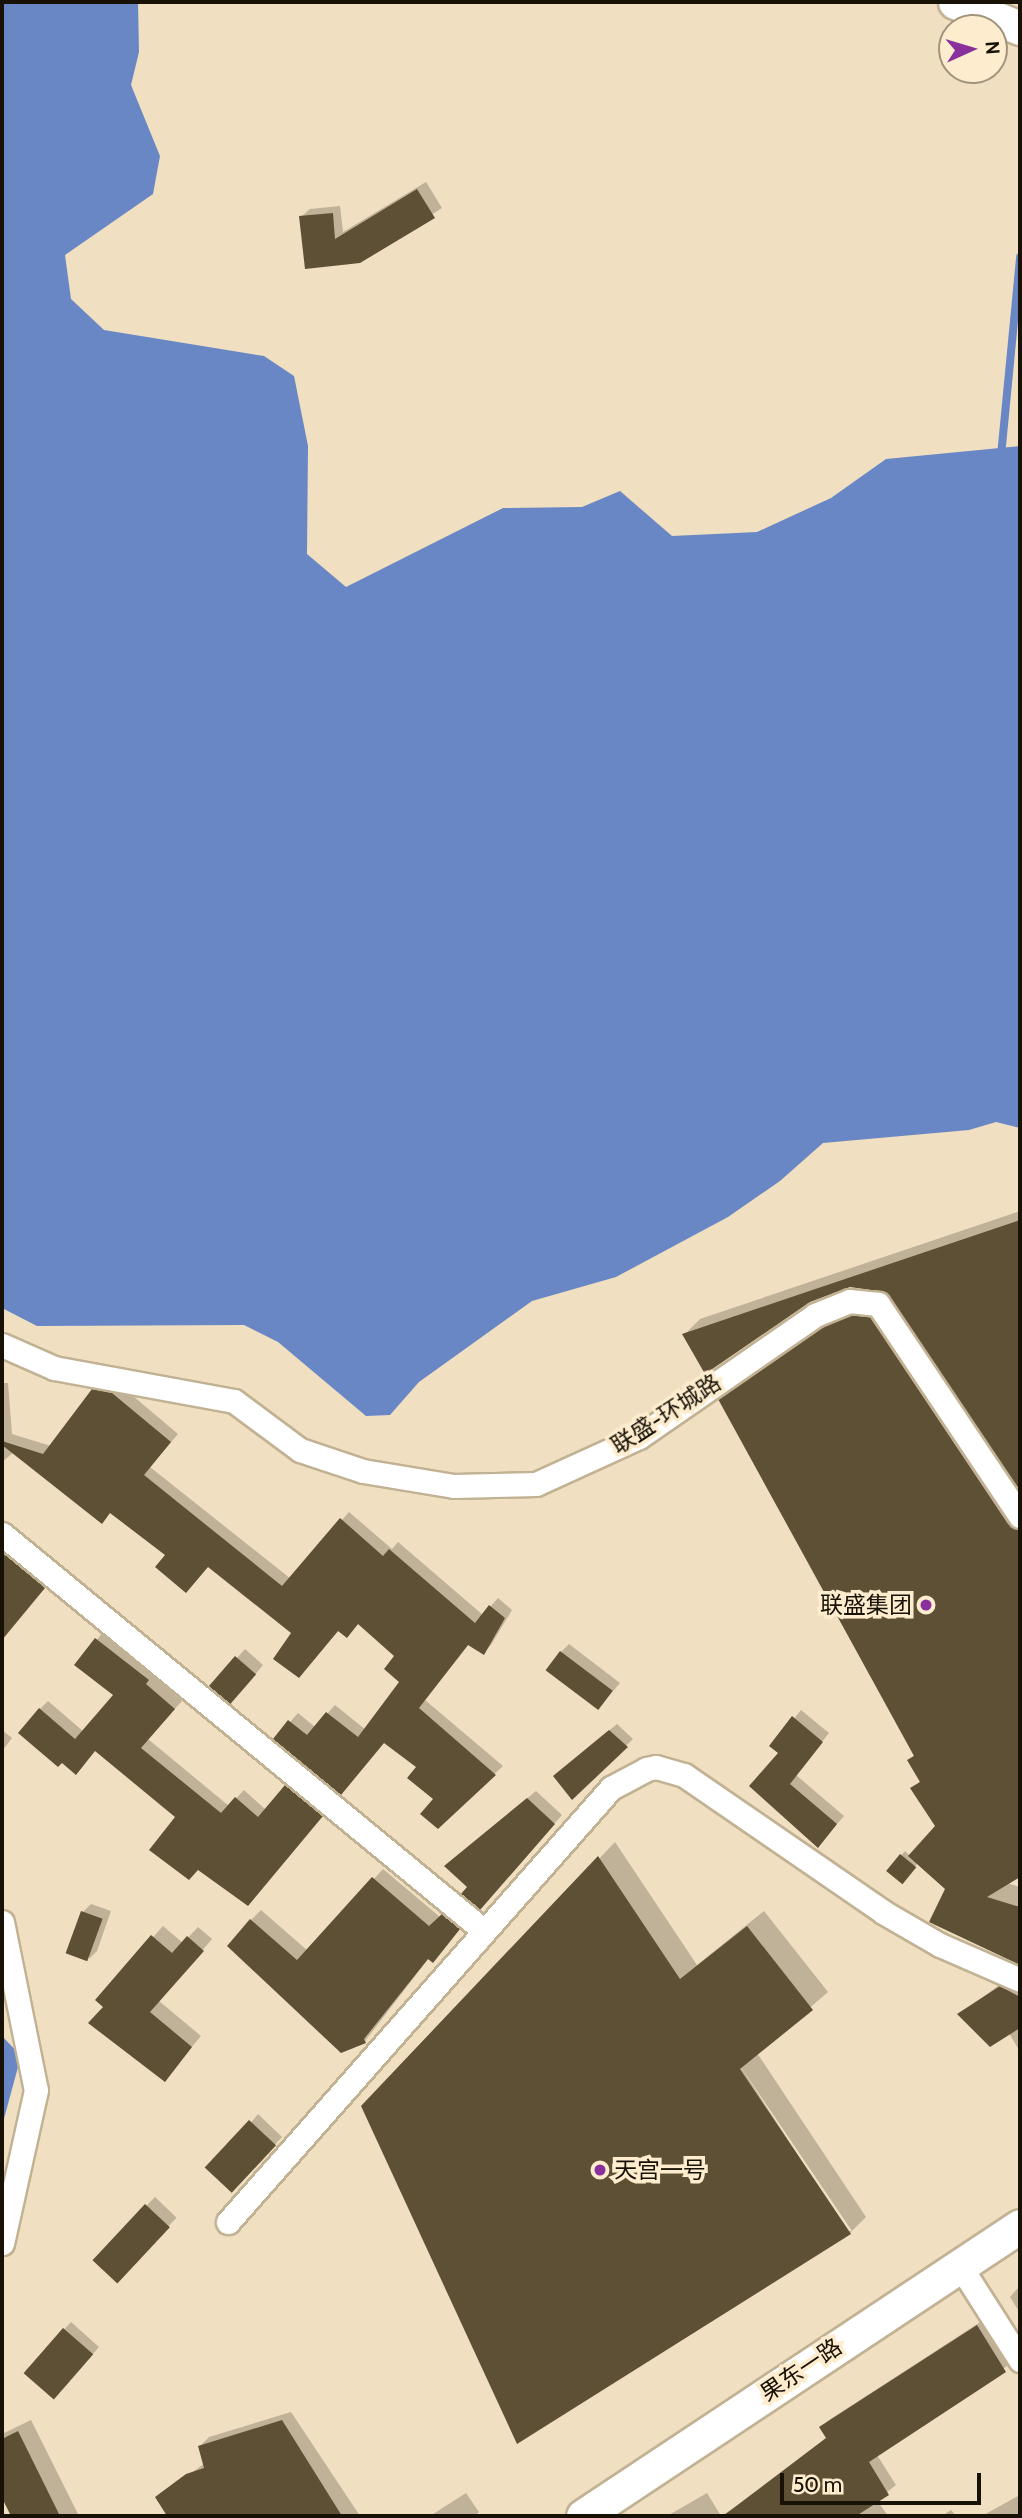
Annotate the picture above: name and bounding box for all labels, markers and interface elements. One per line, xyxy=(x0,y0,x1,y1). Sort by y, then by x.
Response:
north arrow xyxy=(938,14,1008,84)
text: N xyxy=(981,40,1004,55)
street label: 联盛-环城路 xyxy=(606,1368,726,1460)
place label: 联盛集团 xyxy=(820,1591,912,1619)
marker: 联盛集团 xyxy=(918,1597,934,1613)
place label: 天宫一号 xyxy=(614,2156,706,2184)
marker: 天宫一号 xyxy=(592,2162,608,2178)
street label: 果东一路 xyxy=(755,2333,847,2407)
scale bar xyxy=(784,2458,985,2502)
text: 50 m xyxy=(793,2472,842,2497)

